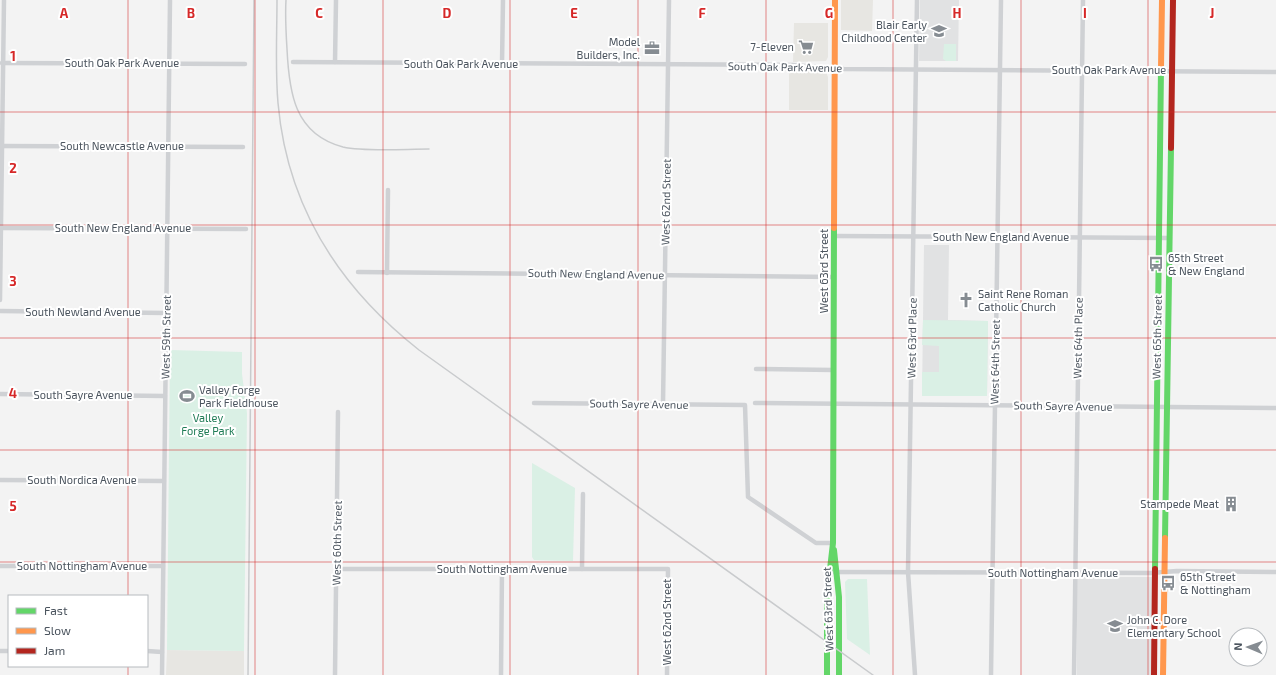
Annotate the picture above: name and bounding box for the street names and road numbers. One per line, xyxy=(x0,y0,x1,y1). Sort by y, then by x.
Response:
street label: South Oak Park Avenue xyxy=(65,56,179,69)
street label: South Oak Park Avenue xyxy=(404,57,518,70)
street label: South Oak Park Avenue xyxy=(728,59,842,74)
street label: South Oak Park Avenue xyxy=(1052,63,1166,76)
street label: South Newcastle Avenue xyxy=(60,139,184,152)
street label: West 62nd Street xyxy=(658,159,673,245)
street label: South New England Avenue xyxy=(55,221,191,234)
street label: West 63rd Street xyxy=(817,229,830,313)
street label: South New England Avenue xyxy=(933,230,1069,243)
street label: South New England Avenue xyxy=(528,266,664,281)
street label: West 59th Street xyxy=(158,295,173,379)
street label: West 65th Street xyxy=(1149,295,1164,379)
street label: West 63rd Place xyxy=(904,297,919,379)
street label: West 64th Place xyxy=(1070,297,1085,379)
street label: South Newland Avenue xyxy=(25,305,141,318)
street label: West 64th Street xyxy=(987,319,1002,405)
street label: South Sayre Avenue xyxy=(34,388,133,401)
street label: South Sayre Avenue xyxy=(589,396,689,411)
street label: South Sayre Avenue xyxy=(1013,398,1113,413)
street label: South Nordica Avenue xyxy=(27,473,137,486)
street label: West 60th Street xyxy=(329,500,344,586)
street label: South Nottingham Avenue xyxy=(17,559,147,572)
street label: South Nottingham Avenue xyxy=(437,562,567,575)
street label: South Nottingham Avenue xyxy=(988,566,1118,579)
street label: West 63rd Street xyxy=(820,567,835,651)
street label: West 62nd Street xyxy=(660,579,673,665)

